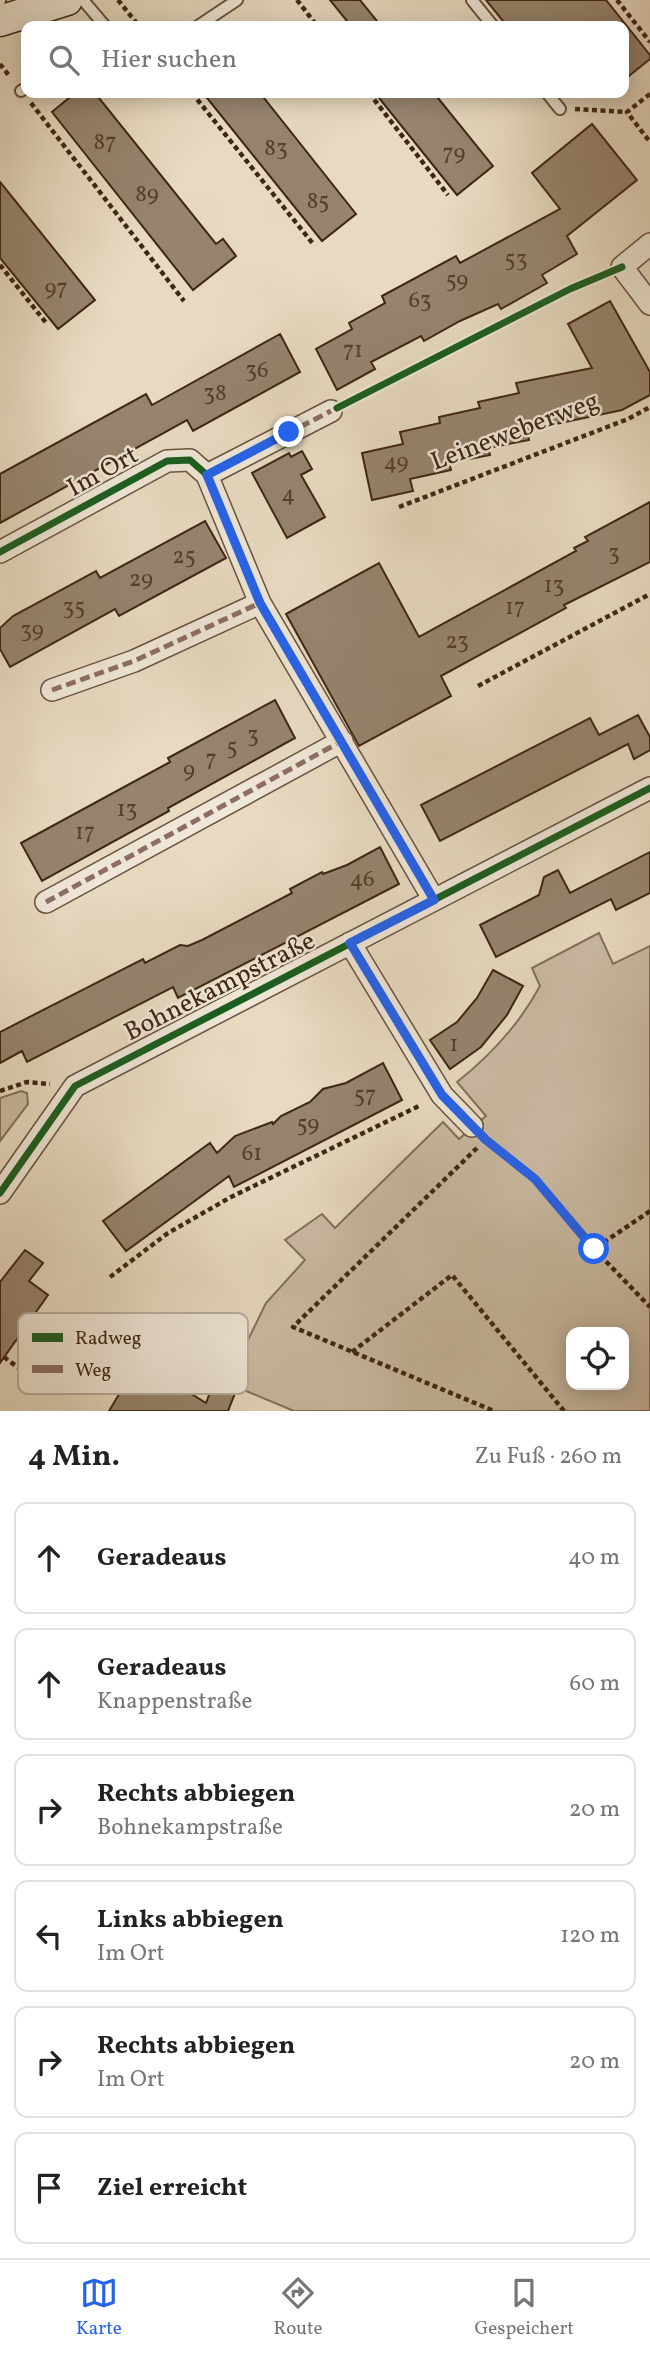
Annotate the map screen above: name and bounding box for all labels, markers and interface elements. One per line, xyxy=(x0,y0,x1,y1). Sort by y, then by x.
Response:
search box xyxy=(21,21,629,98)
icon: search xyxy=(45,41,83,79)
text: Hier suchen xyxy=(101,42,237,78)
house number: 87 xyxy=(94,127,116,159)
house number: 83 xyxy=(264,133,288,165)
house number: 79 xyxy=(443,138,465,170)
house number: 89 xyxy=(135,179,159,211)
house number: 85 xyxy=(307,186,329,218)
house number: 53 xyxy=(505,244,527,276)
house number: 59 xyxy=(446,265,468,297)
house number: 97 xyxy=(44,273,68,305)
house number: 63 xyxy=(408,285,432,317)
house number: 71 xyxy=(343,335,363,367)
house number: 36 xyxy=(245,355,269,387)
house number: 38 xyxy=(203,378,227,410)
street label: Leineweberweg xyxy=(426,383,604,481)
route end xyxy=(273,416,304,447)
street label: Im Ort xyxy=(61,438,145,506)
house number: 49 xyxy=(384,447,409,479)
house number: 4 xyxy=(281,479,295,511)
house number: 3 xyxy=(608,538,620,570)
house number: 25 xyxy=(172,541,196,573)
house number: 29 xyxy=(129,564,153,596)
house number: 13 xyxy=(544,570,564,602)
house number: 35 xyxy=(63,592,85,624)
house number: 17 xyxy=(505,592,525,624)
house number: 39 xyxy=(20,615,44,647)
house number: 23 xyxy=(445,626,469,658)
house number: 3 xyxy=(247,720,259,752)
house number: 5 xyxy=(226,732,238,764)
house number: 7 xyxy=(205,744,217,776)
house number: 9 xyxy=(183,755,195,787)
house number: 13 xyxy=(117,794,137,826)
house number: 17 xyxy=(75,817,95,849)
house number: 46 xyxy=(349,864,375,896)
street label: Bohnekampstraße xyxy=(118,923,322,1051)
house number: 1 xyxy=(450,1029,458,1061)
house number: 57 xyxy=(354,1080,376,1112)
house number: 59 xyxy=(297,1109,319,1141)
house number: 61 xyxy=(242,1138,262,1170)
route start xyxy=(578,1233,609,1264)
legend xyxy=(18,1313,248,1394)
text: Radweg xyxy=(75,1326,141,1352)
map controls xyxy=(566,1327,629,1390)
button: locate xyxy=(566,1327,629,1390)
text: Weg xyxy=(75,1358,111,1384)
text: 4 Min. xyxy=(28,1436,120,1478)
text: Zu Fuß · 260 m xyxy=(475,1441,622,1473)
icon: ahead xyxy=(30,1539,68,1577)
text: Geradeaus xyxy=(97,1540,226,1576)
text: 40 m xyxy=(568,1542,620,1574)
text: Geradeaus xyxy=(97,1650,226,1686)
icon: ahead xyxy=(30,1665,68,1703)
text: 60 m xyxy=(570,1668,620,1700)
text: Knappenstraße xyxy=(97,1686,252,1718)
text: Rechts abbiegen xyxy=(97,1776,295,1812)
icon: right xyxy=(30,1791,68,1829)
text: 20 m xyxy=(569,1794,620,1826)
text: Bohnekampstraße xyxy=(97,1812,283,1844)
text: Links abbiegen xyxy=(97,1902,284,1938)
icon: left xyxy=(30,1917,68,1955)
text: 120 m xyxy=(560,1920,620,1952)
text: Im Ort xyxy=(97,1938,165,1970)
text: Rechts abbiegen xyxy=(97,2028,295,2064)
icon: right xyxy=(30,2043,68,2081)
text: 20 m xyxy=(569,2046,620,2078)
text: Im Ort xyxy=(97,2064,165,2096)
icon: arrive xyxy=(30,2169,68,2207)
text: Ziel erreicht xyxy=(97,2170,247,2206)
tab: Karte xyxy=(76,2274,122,2342)
tab: Route xyxy=(274,2274,323,2342)
tab: Gespeichert xyxy=(474,2274,574,2342)

